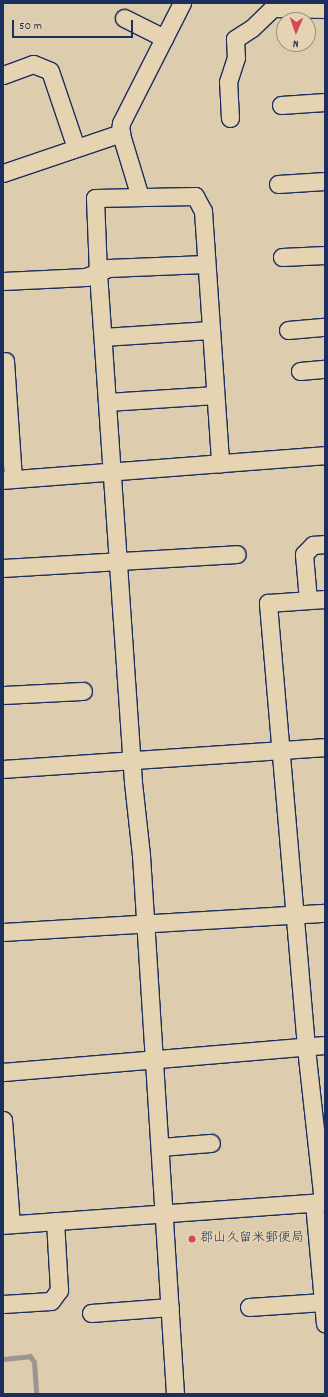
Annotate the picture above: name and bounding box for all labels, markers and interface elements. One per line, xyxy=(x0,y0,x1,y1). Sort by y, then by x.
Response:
scale bar xyxy=(14,12,135,38)
north arrow xyxy=(276,12,316,52)
text: 50 m xyxy=(19,18,42,35)
text: N xyxy=(293,35,299,51)
place label: 郡山久留米郵便局 xyxy=(200,1231,304,1247)
marker: 郡山久留米郵便局 xyxy=(187,1234,197,1244)

